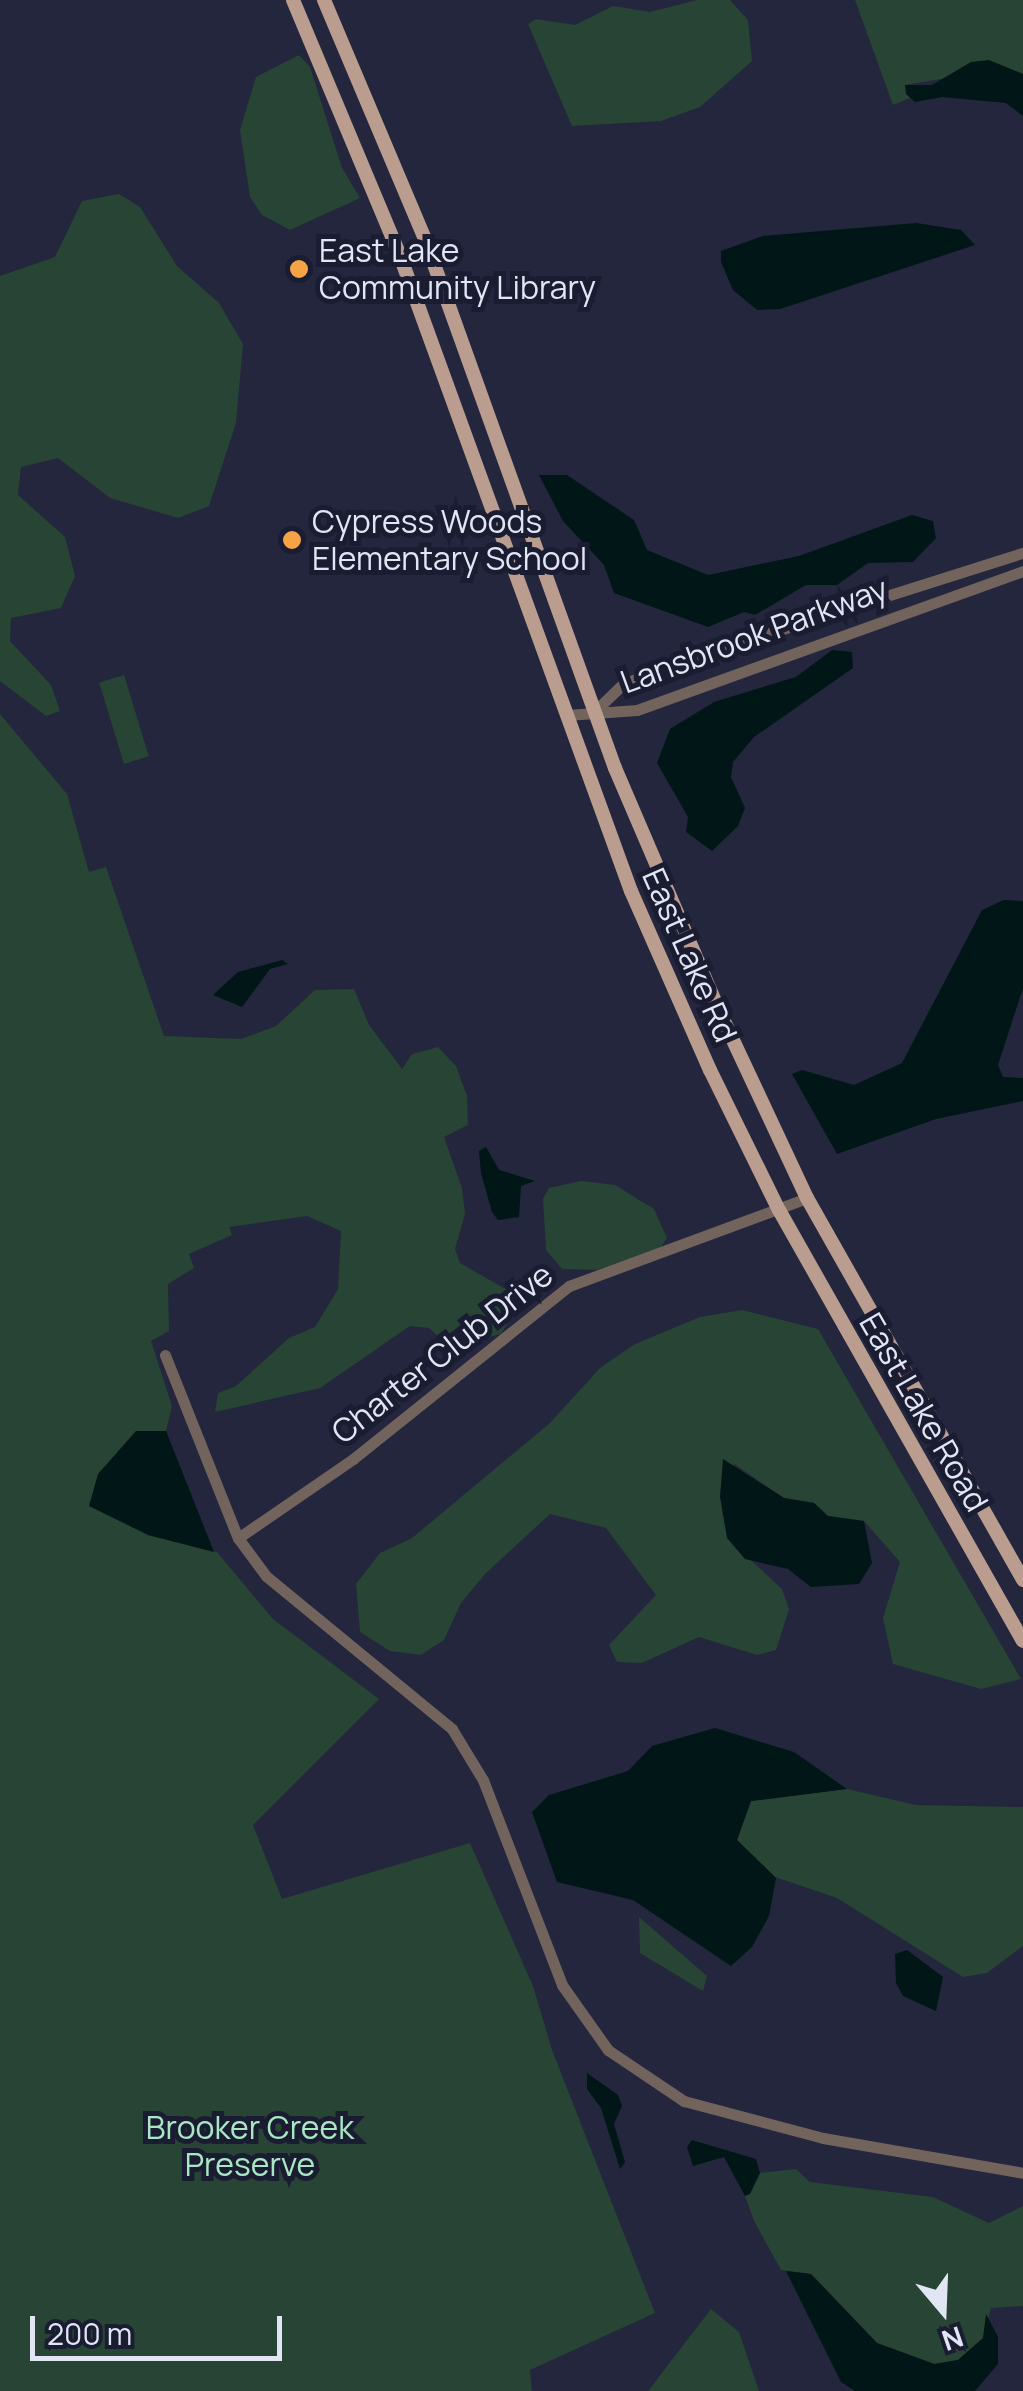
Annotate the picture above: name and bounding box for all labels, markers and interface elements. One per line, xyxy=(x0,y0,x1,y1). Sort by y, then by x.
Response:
place label: East Lake Community Library xyxy=(319,232,596,307)
marker: East Lake Community Library xyxy=(288,258,310,280)
place label: Cypress Woods Elementary School xyxy=(312,503,587,578)
marker: Cypress Woods Elementary School xyxy=(281,529,303,551)
street label: Lansbrook Parkway xyxy=(615,569,893,701)
street label: East Lake Rd xyxy=(635,862,745,1048)
street label: Charter Club Drive xyxy=(324,1255,560,1451)
street label: East Lake Road xyxy=(852,1306,996,1518)
park label: Brooker Creek Preserve xyxy=(146,2109,354,2184)
north arrow xyxy=(893,2261,993,2361)
scale bar xyxy=(35,2296,288,2358)
text: 200 m xyxy=(47,2313,132,2354)
text: N xyxy=(937,2318,968,2361)

